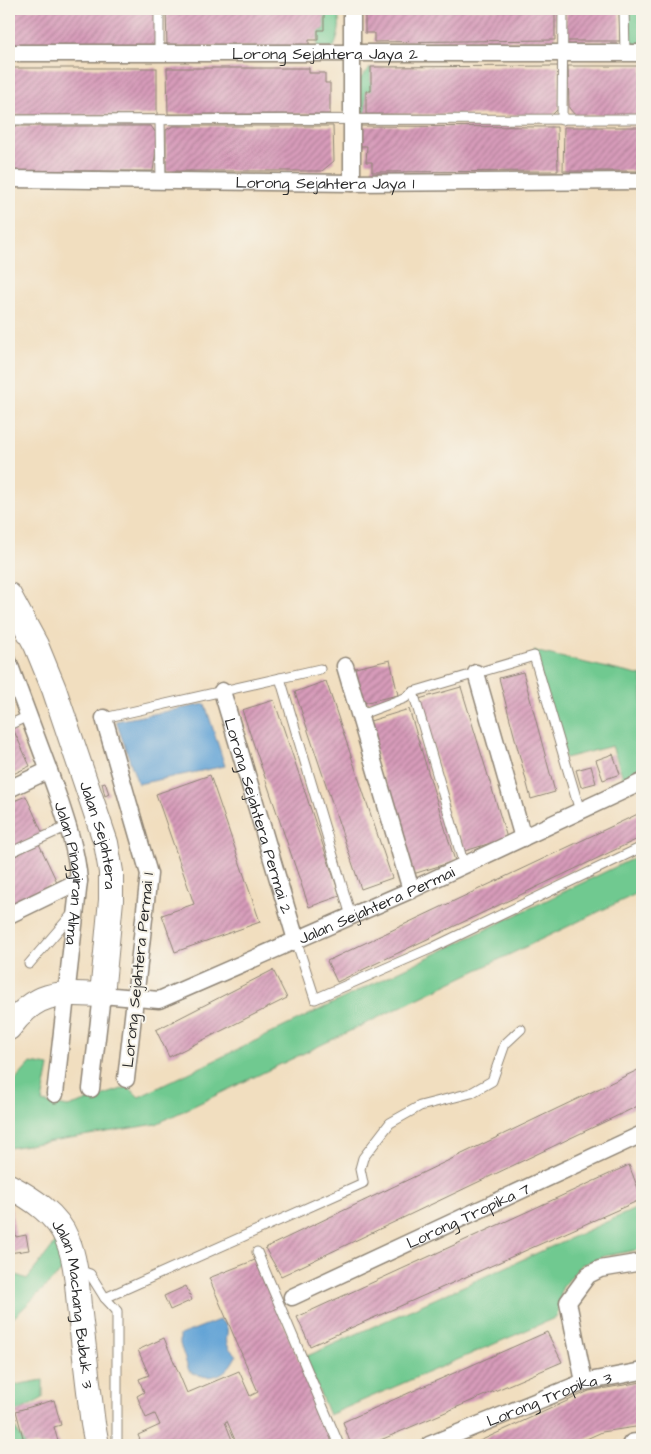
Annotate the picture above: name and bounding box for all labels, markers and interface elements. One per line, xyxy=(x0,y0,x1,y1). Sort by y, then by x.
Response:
street label: Lorong Sejahtera Jaya 2 xyxy=(232,43,418,66)
street label: Lorong Sejahtera Jaya 1 xyxy=(235,172,415,196)
street label: Lorong Sejahtera Permai 2 xyxy=(219,715,298,916)
street label: Jalan Sejahtera xyxy=(74,778,121,889)
street label: Jalan Pinggiran Alma xyxy=(49,799,89,946)
street label: Jalan Sejahtera Permai xyxy=(295,861,459,950)
street label: Lorong Sejahtera Permai 1 xyxy=(117,871,160,1069)
street label: Lorong Tropika 7 xyxy=(403,1178,534,1254)
street label: Jalan Machang Bubuk 3 xyxy=(46,1215,99,1390)
street label: Lorong Tropika 3 xyxy=(484,1367,614,1432)

